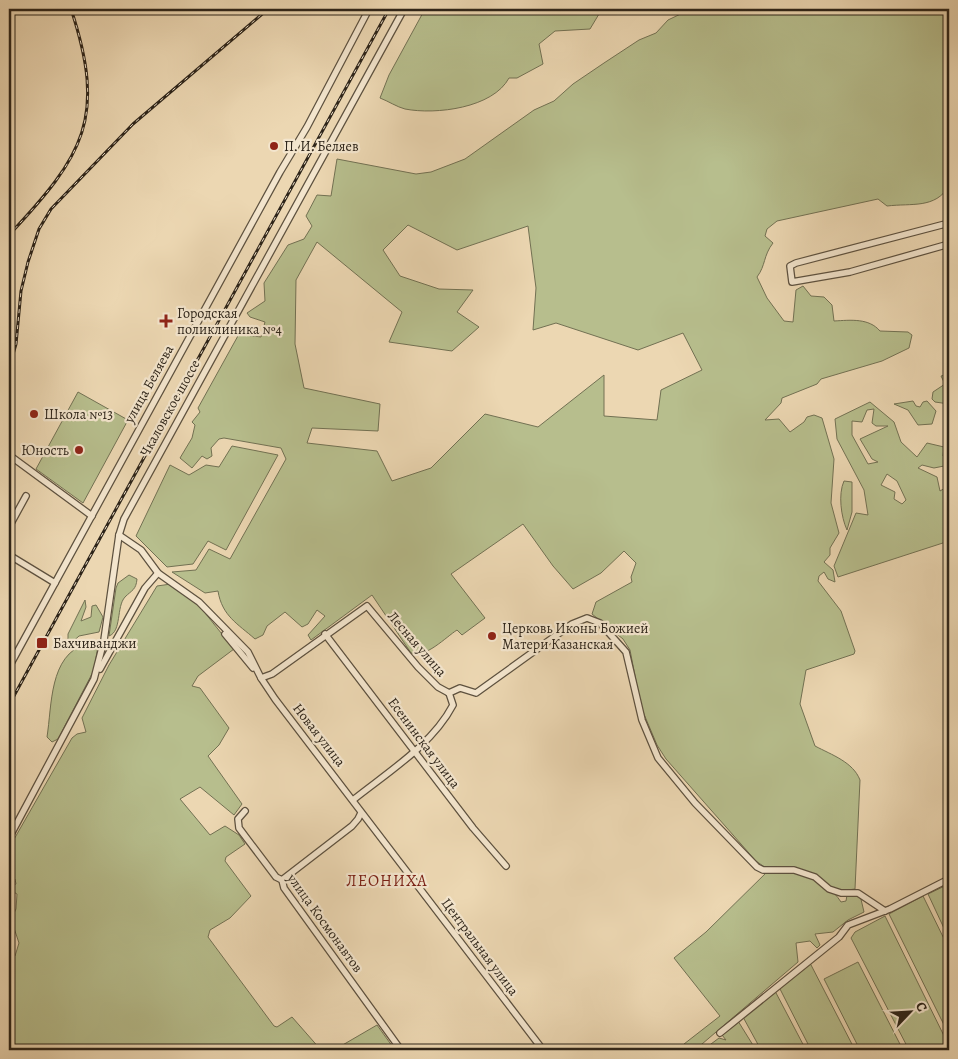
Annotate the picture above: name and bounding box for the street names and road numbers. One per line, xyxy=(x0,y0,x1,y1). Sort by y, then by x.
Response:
street label: улица Беляева xyxy=(119,341,179,427)
street label: Чкаловское шоссе xyxy=(135,356,205,460)
street label: Лесная улица xyxy=(383,607,451,681)
street label: Есенинская улица xyxy=(383,694,465,793)
street label: Новая улица xyxy=(288,699,350,771)
street label: улица Космонавтов xyxy=(282,869,368,977)
street label: Центральная улица xyxy=(437,894,523,1000)

